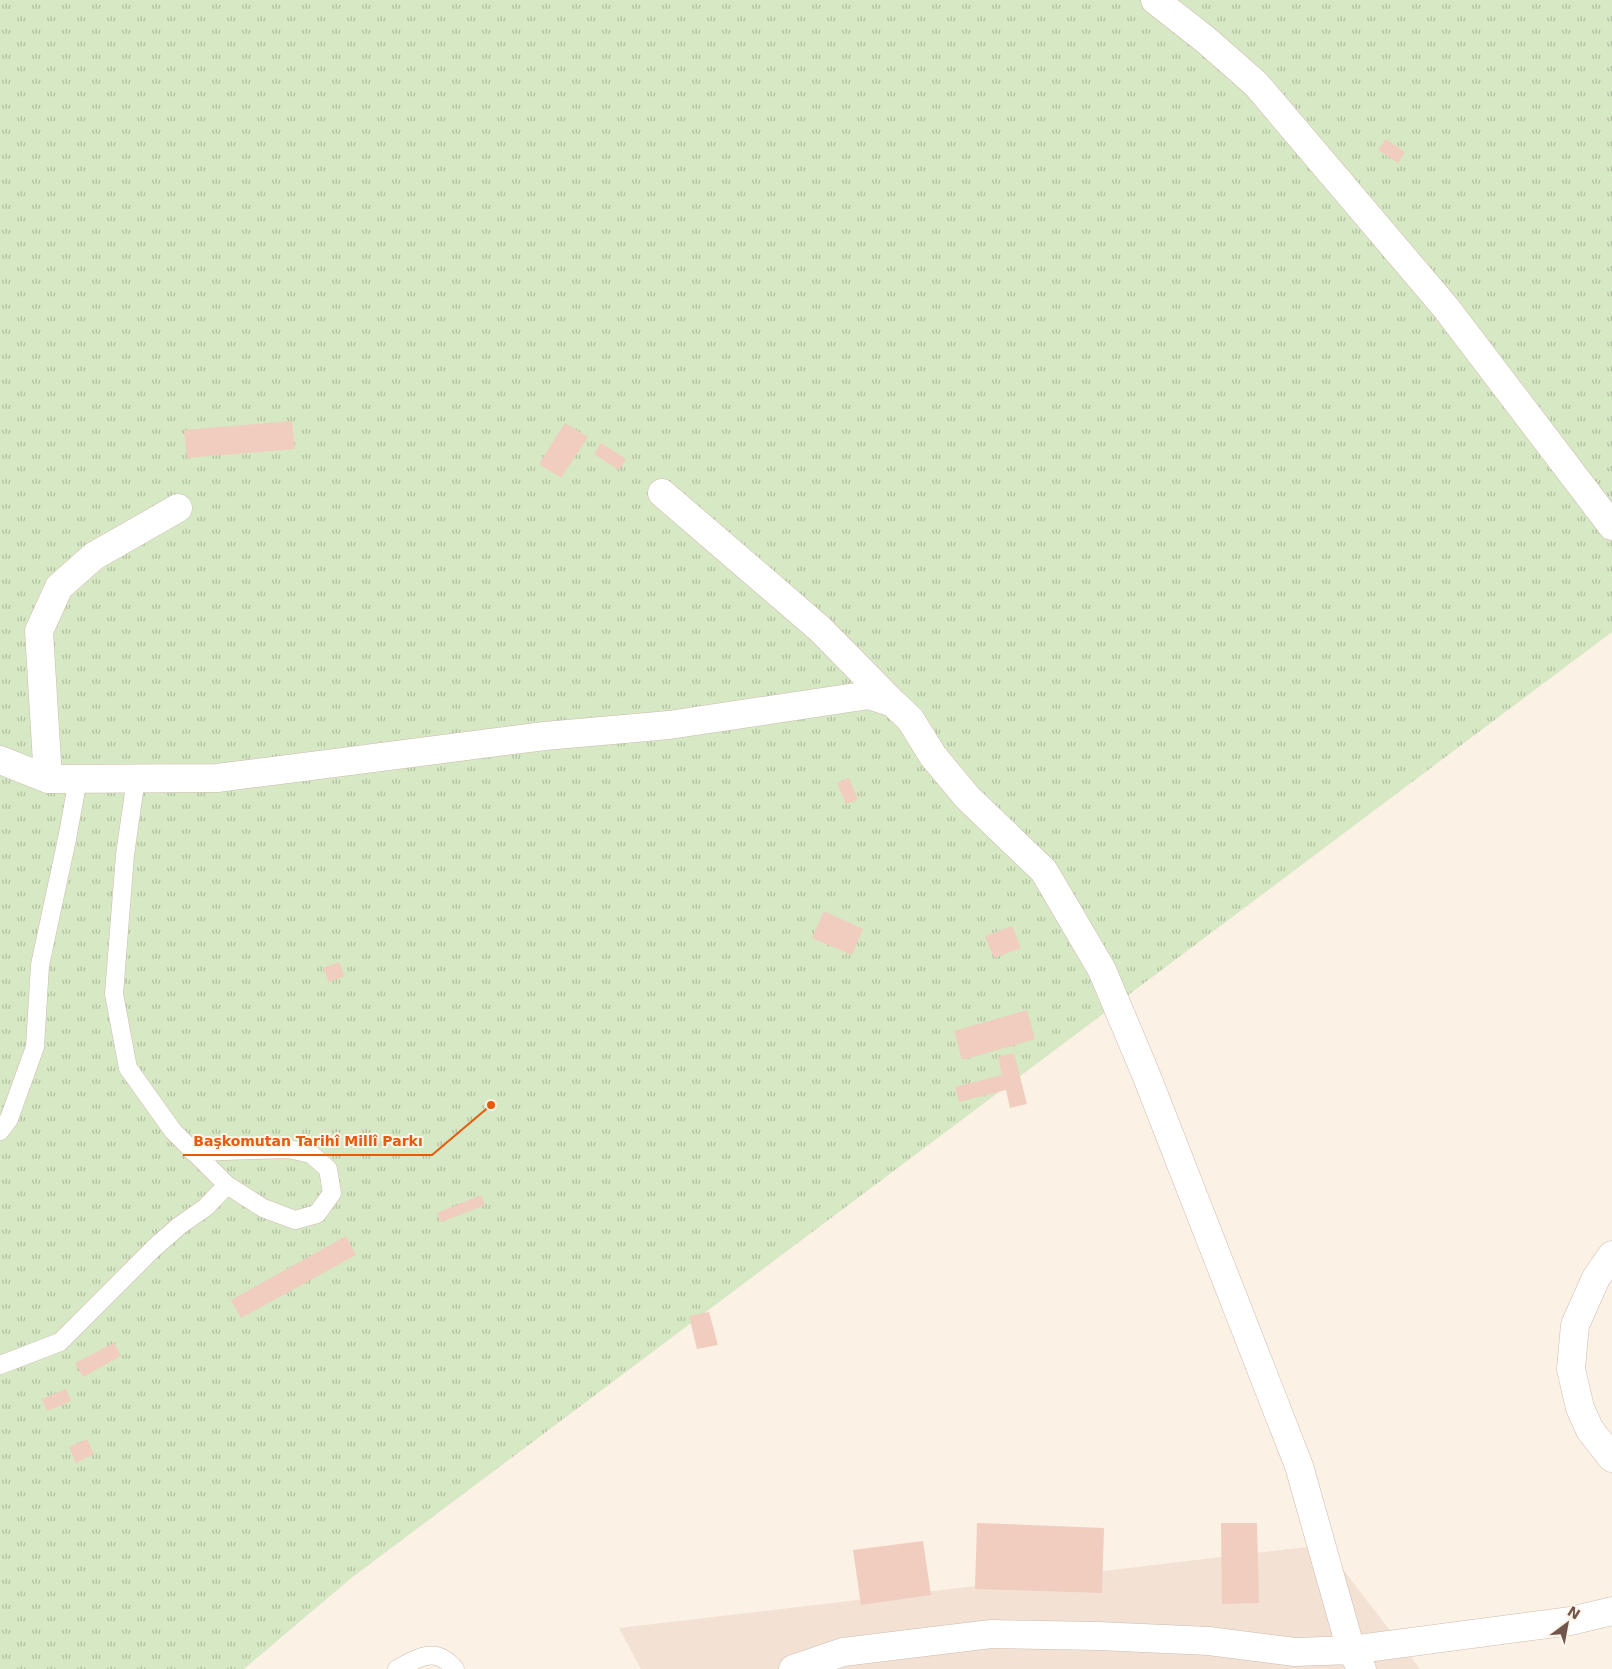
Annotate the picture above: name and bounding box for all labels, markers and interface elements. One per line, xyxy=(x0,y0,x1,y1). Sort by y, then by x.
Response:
callout: Başkomutan Tarihî Millî Parkı xyxy=(183,1126,432,1155)
text: Başkomutan Tarihî Millî Parkı xyxy=(193,1133,423,1149)
north arrow xyxy=(1542,1599,1592,1649)
text: N xyxy=(1565,1603,1583,1623)

